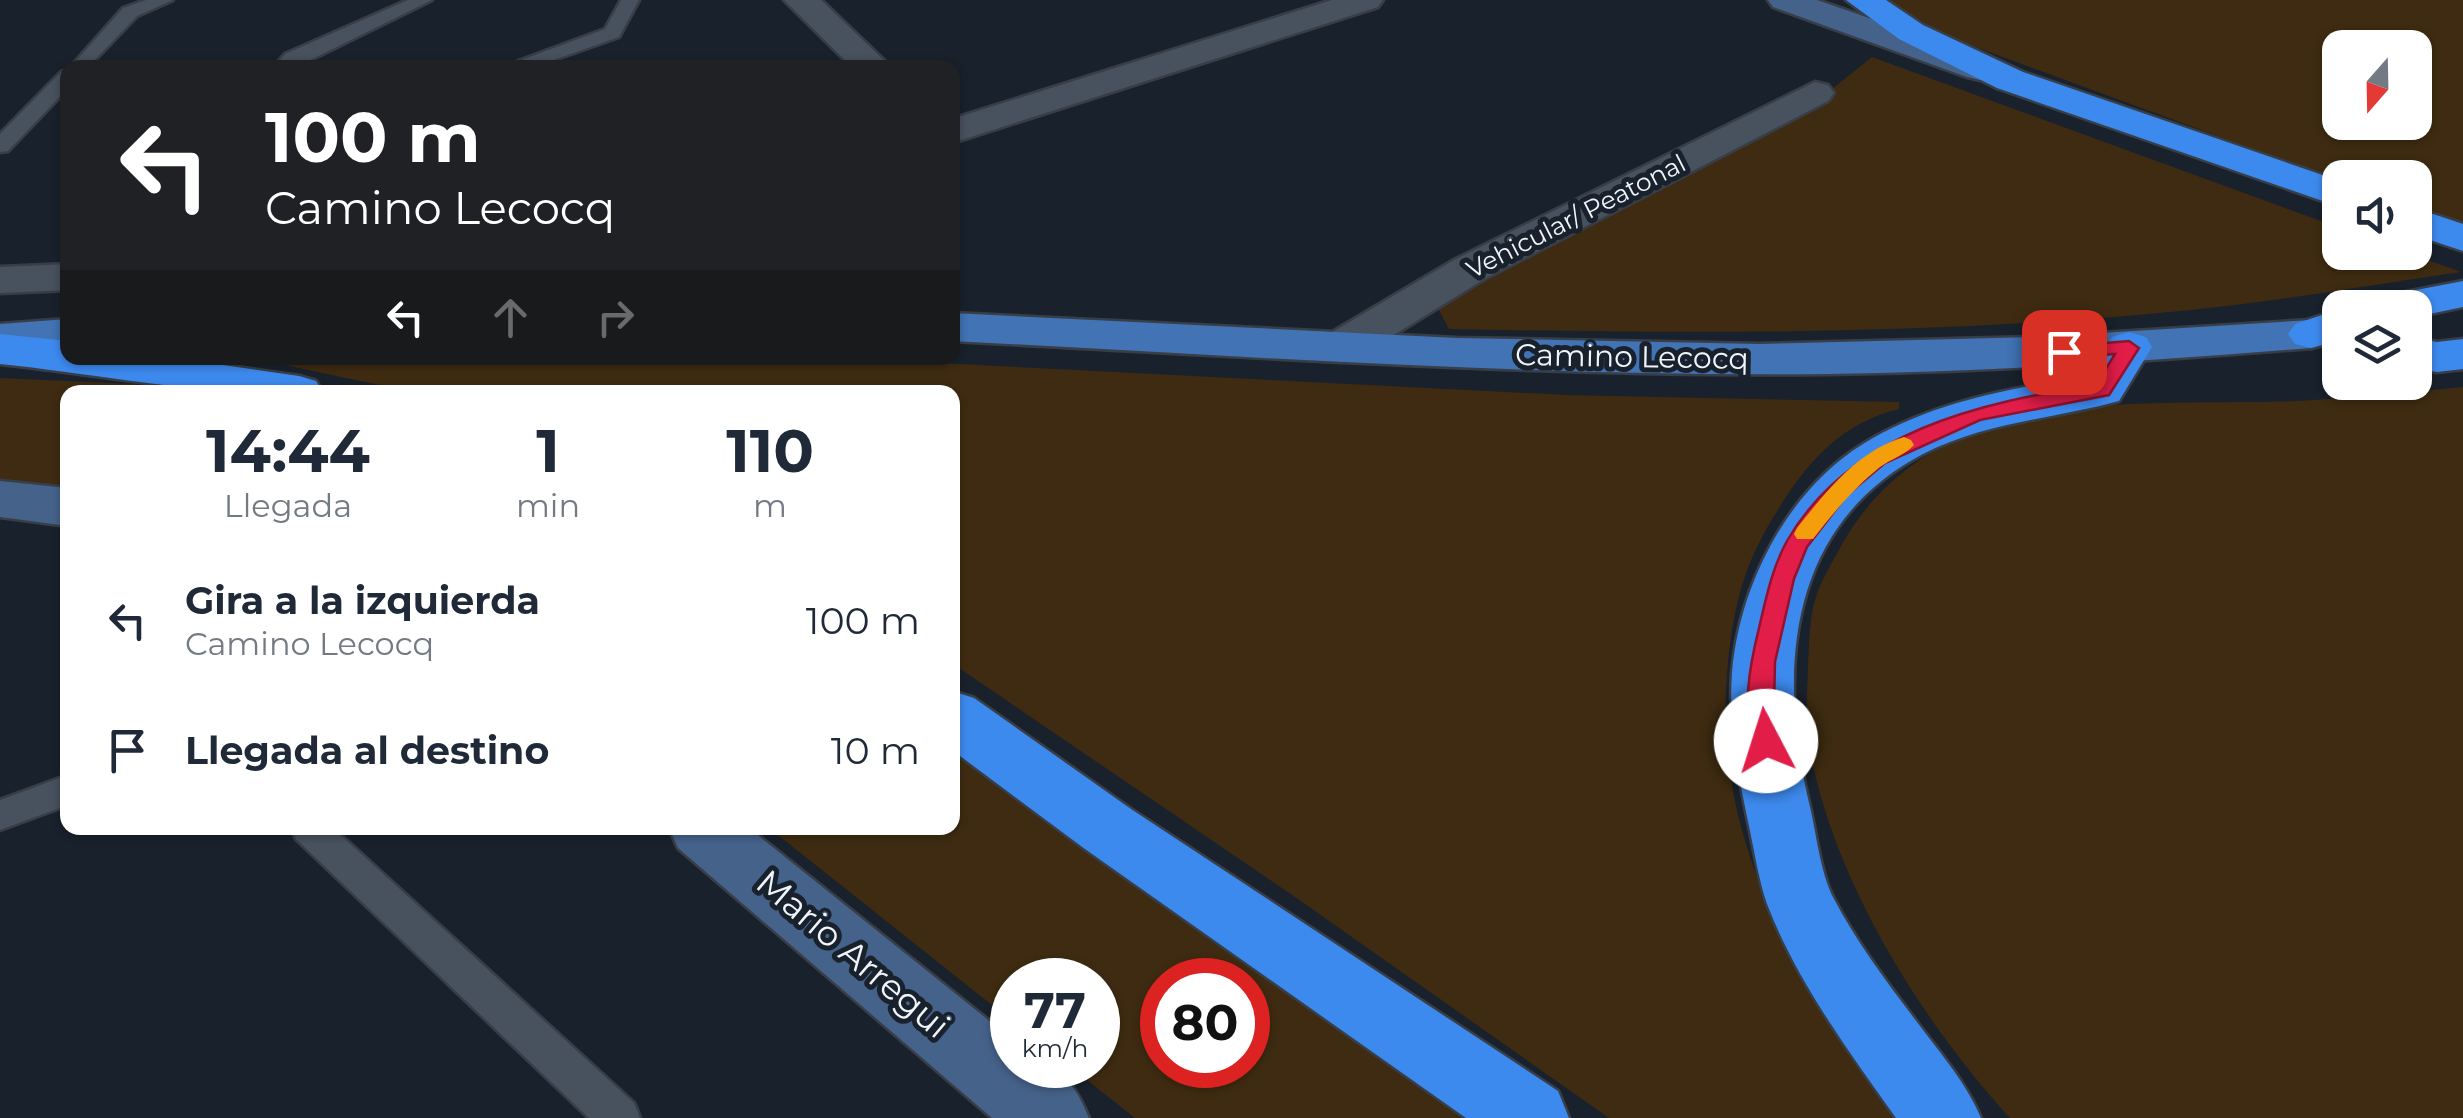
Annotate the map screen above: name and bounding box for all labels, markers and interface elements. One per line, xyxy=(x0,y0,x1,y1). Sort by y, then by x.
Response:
north arrow xyxy=(2322,30,2432,140)
map controls xyxy=(2322,30,2432,400)
text: 100 m xyxy=(265,94,481,180)
icon: left xyxy=(100,100,230,230)
street label: Vehicular/ Peatonal xyxy=(1461,148,1691,284)
button: sound xyxy=(2322,160,2432,270)
text: Camino Lecocq xyxy=(265,180,615,235)
icon: left xyxy=(378,290,433,345)
icon: ahead xyxy=(483,290,538,345)
icon: right xyxy=(588,290,643,345)
button: layers xyxy=(2322,290,2432,400)
pin xyxy=(2022,310,2107,395)
icon: arrive xyxy=(2037,325,2092,380)
street label: Camino Lecocq xyxy=(1515,336,1749,377)
text: 14:44 xyxy=(206,414,370,487)
text: 1 xyxy=(536,414,560,487)
text: 110 xyxy=(726,414,814,487)
text: Llegada xyxy=(224,486,352,525)
text: min xyxy=(516,486,580,525)
text: m xyxy=(753,486,787,525)
text: Gira a la izquierda xyxy=(185,577,540,624)
icon: left xyxy=(100,593,155,648)
text: 100 m xyxy=(806,597,920,644)
text: Camino Lecocq xyxy=(185,624,434,663)
position arrow xyxy=(1714,689,1818,793)
icon: arrive xyxy=(100,723,155,778)
text: Llegada al destino xyxy=(185,727,549,774)
text: 10 m xyxy=(831,727,920,774)
street label: Mario Arregui xyxy=(748,860,959,1047)
speed limit sign: 80 xyxy=(1140,958,1270,1088)
text: 77 xyxy=(1024,980,1086,1041)
text: km/h xyxy=(1022,1033,1088,1063)

